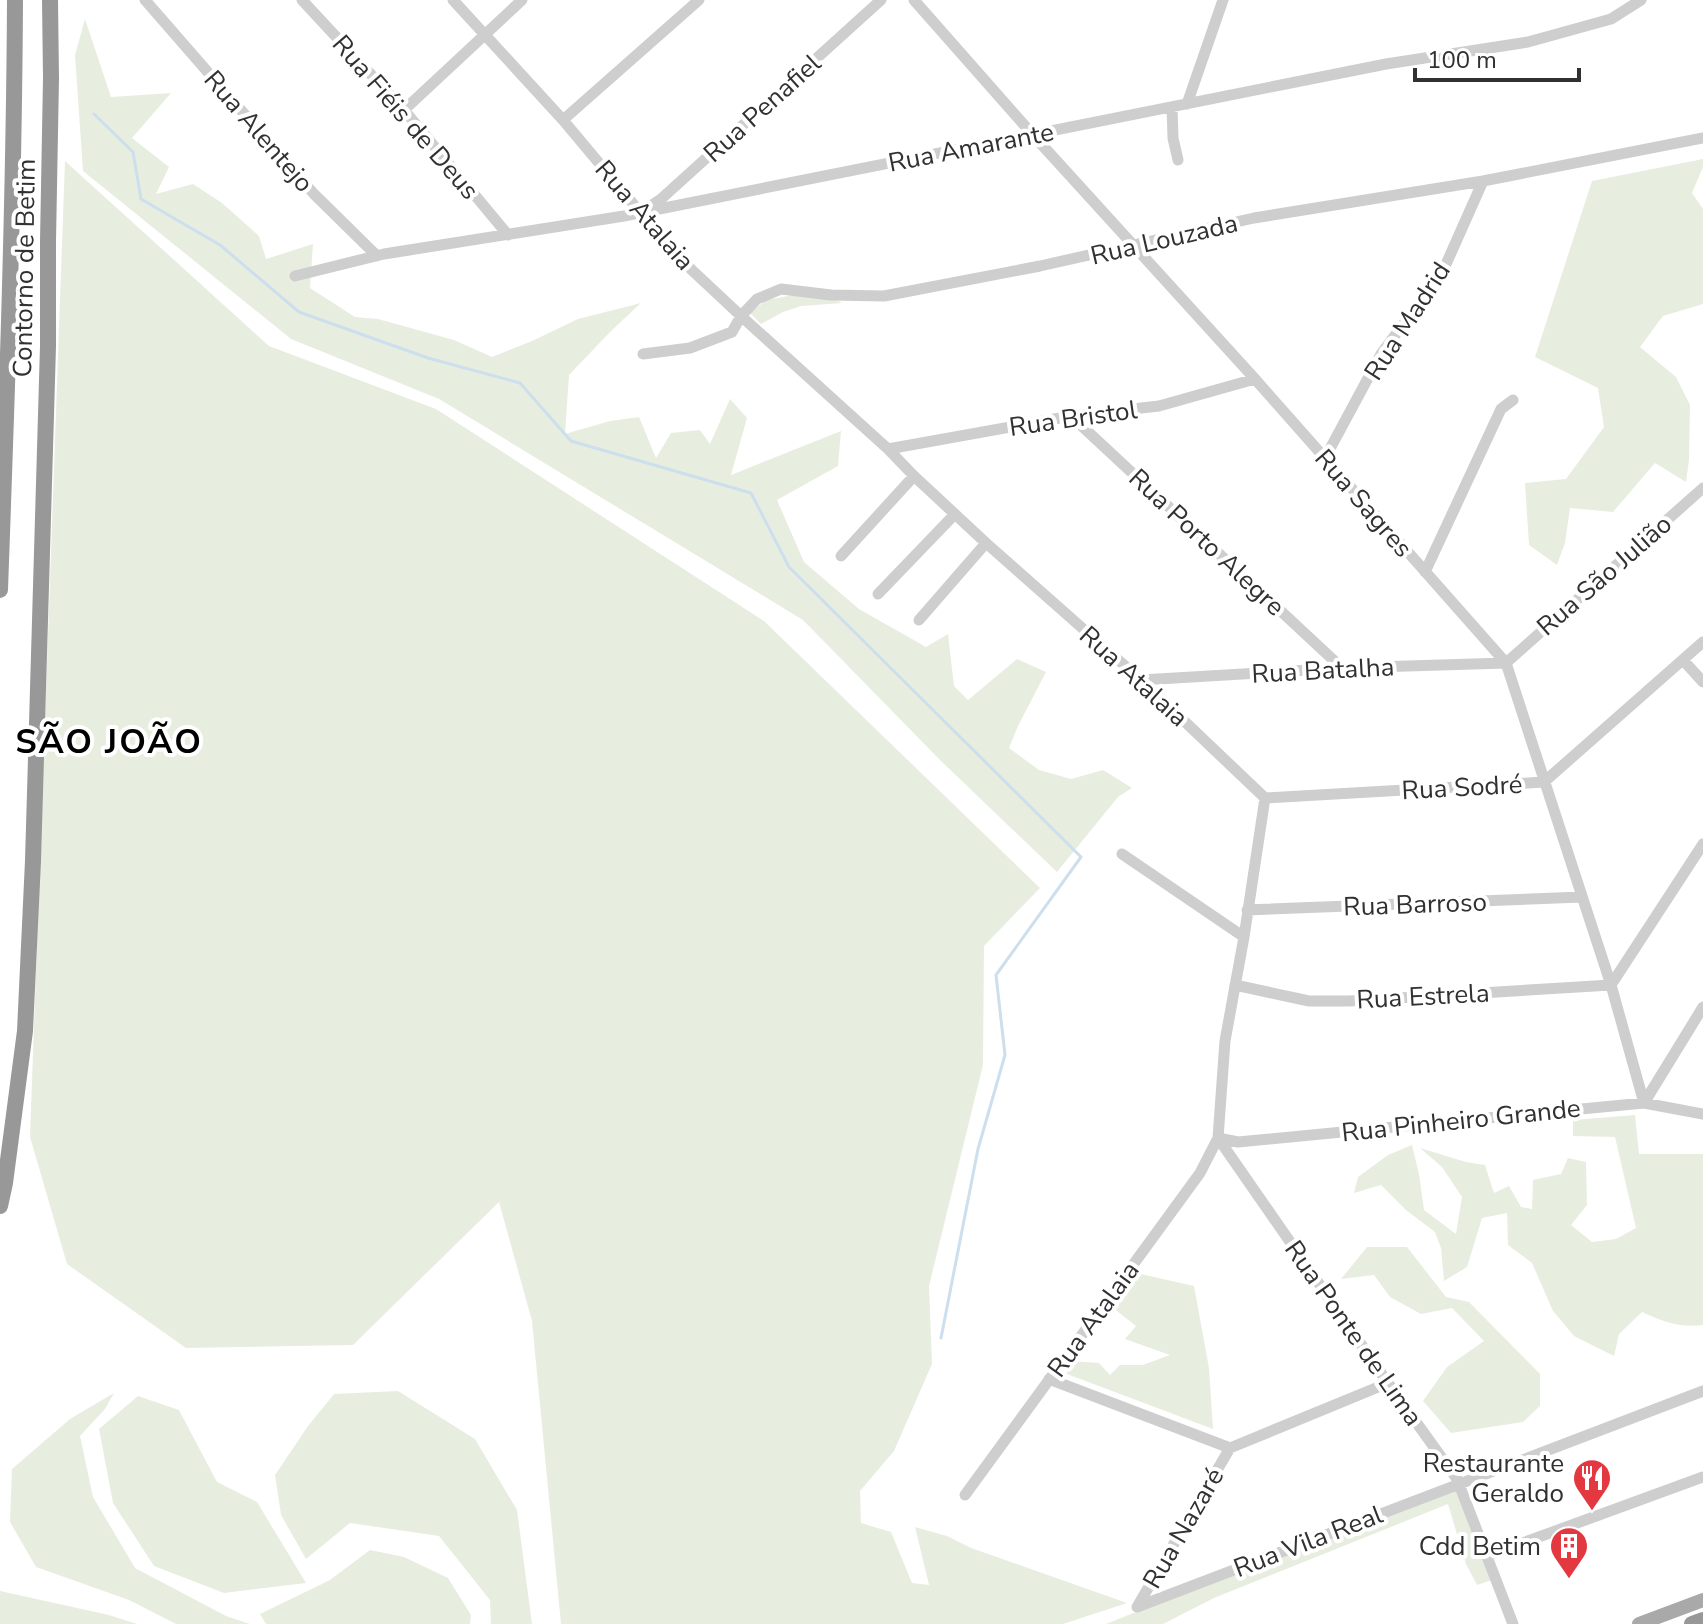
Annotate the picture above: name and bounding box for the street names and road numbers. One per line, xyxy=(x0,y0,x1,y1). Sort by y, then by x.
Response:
street label: Rua Fiéis de Deus xyxy=(324,27,487,207)
street label: Rua Penafiel xyxy=(696,46,829,170)
street label: Rua Alentejo xyxy=(196,63,321,200)
street label: Rua Amarante xyxy=(885,114,1057,181)
street label: Rua Atalaia xyxy=(587,153,702,278)
street label: Contorno de Betim xyxy=(5,158,44,378)
street label: Rua Louzada xyxy=(1087,206,1241,273)
street label: Rua Madrid xyxy=(1356,256,1459,387)
street label: Rua Bristol xyxy=(1007,392,1140,445)
street label: Rua Sagres xyxy=(1307,442,1420,565)
street label: Rua Porto Alegre xyxy=(1121,461,1292,624)
street label: Rua São Julião xyxy=(1529,507,1679,644)
street label: Rua Atalaia xyxy=(1072,618,1196,735)
street label: Rua Batalha xyxy=(1251,649,1395,692)
street label: Rua Sodré xyxy=(1401,767,1523,808)
street label: Rua Barroso xyxy=(1343,885,1487,924)
street label: Rua Estrela xyxy=(1356,976,1491,1017)
street label: Rua Pinheiro Grande xyxy=(1340,1091,1582,1150)
street label: Rua Ponte de Lima xyxy=(1276,1234,1431,1433)
street label: Rua Atalaia xyxy=(1039,1254,1147,1384)
street label: Rua Nazaré xyxy=(1135,1461,1232,1595)
street label: Rua Vila Real xyxy=(1229,1497,1388,1586)

